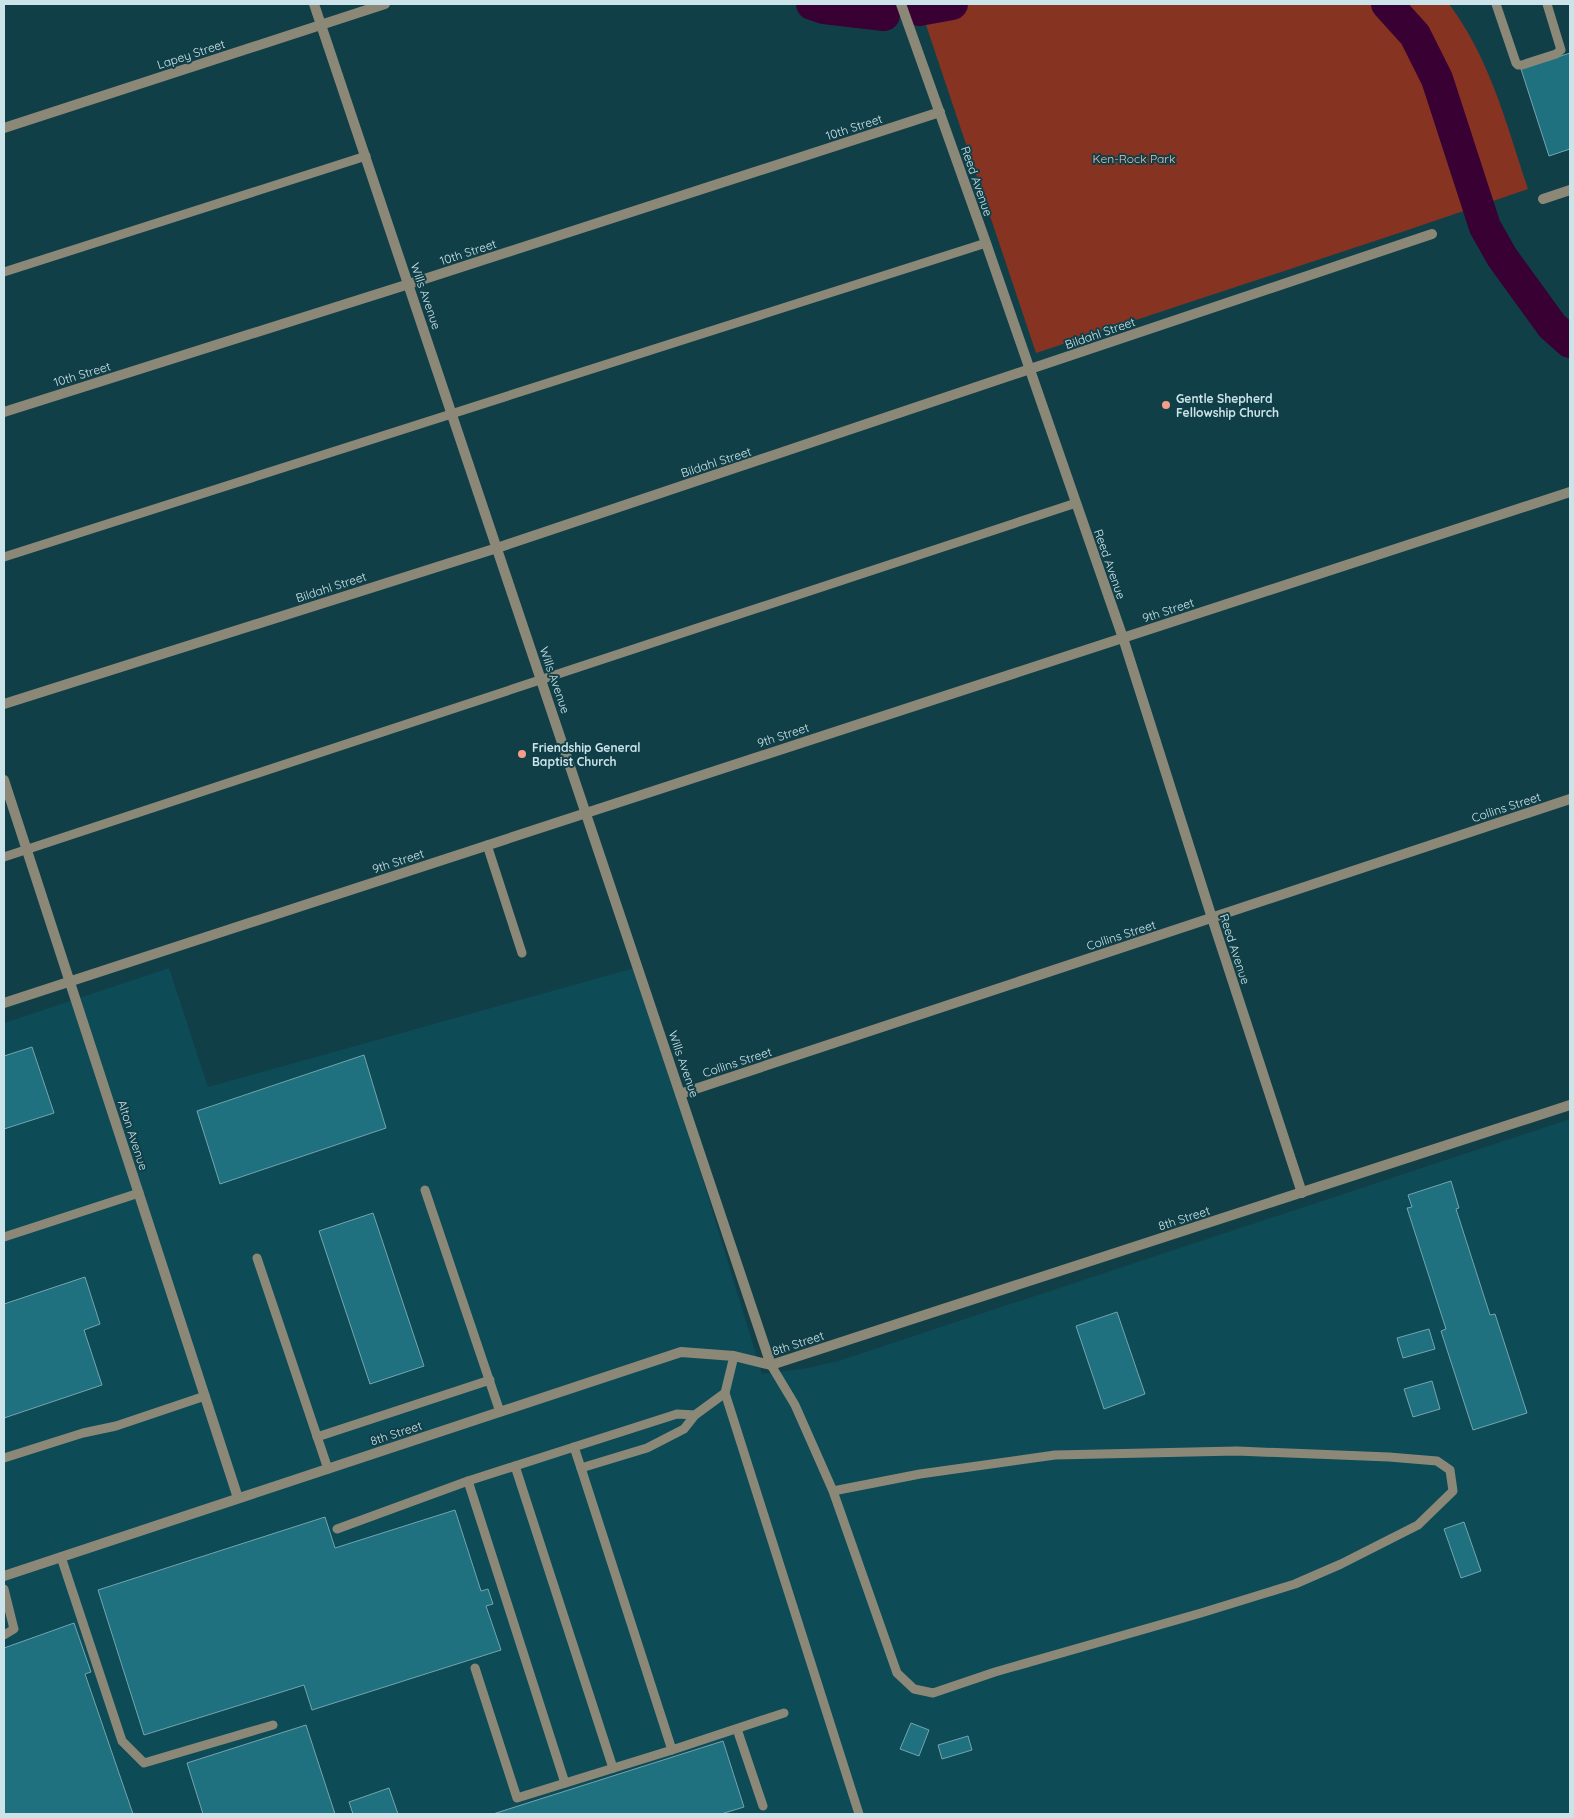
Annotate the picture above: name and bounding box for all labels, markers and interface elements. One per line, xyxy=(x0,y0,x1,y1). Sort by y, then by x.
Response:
street label: Lapey Street xyxy=(155,36,227,72)
street label: 10th Street xyxy=(824,111,884,143)
street label: Reed Avenue xyxy=(958,144,996,218)
park label: Ken-Rock Park xyxy=(1093,151,1175,166)
street label: 10th Street xyxy=(438,236,498,268)
street label: Wills Avenue xyxy=(408,261,444,332)
street label: Bildahl Street xyxy=(1063,314,1137,352)
street label: 10th Street xyxy=(52,358,112,390)
place label: Gentle Shepherd Fellowship Church xyxy=(1176,391,1279,420)
marker: Gentle Shepherd Fellowship Church xyxy=(1160,399,1172,411)
street label: Bildahl Street xyxy=(679,444,753,480)
street label: Reed Avenue xyxy=(1091,527,1129,601)
street label: Bildahl Street xyxy=(294,569,368,605)
street label: 9th Street xyxy=(1140,595,1196,625)
street label: Wills Avenue xyxy=(537,645,573,716)
street label: 9th Street xyxy=(755,720,811,750)
place label: Friendship General Baptist Church xyxy=(532,740,641,769)
marker: Friendship General Baptist Church xyxy=(516,748,528,760)
street label: Collins Street xyxy=(1470,789,1542,825)
street label: 9th Street xyxy=(370,846,426,876)
street label: Reed Avenue xyxy=(1217,912,1253,986)
street label: Collins Street xyxy=(1085,917,1157,953)
street label: Wills Avenue xyxy=(666,1029,702,1100)
street label: Collins Street xyxy=(701,1044,773,1080)
street label: Alton Avenue xyxy=(115,1098,151,1172)
street label: 8th Street xyxy=(1156,1203,1212,1233)
street label: 8th Street xyxy=(770,1328,826,1358)
street label: 8th Street xyxy=(368,1418,424,1448)

